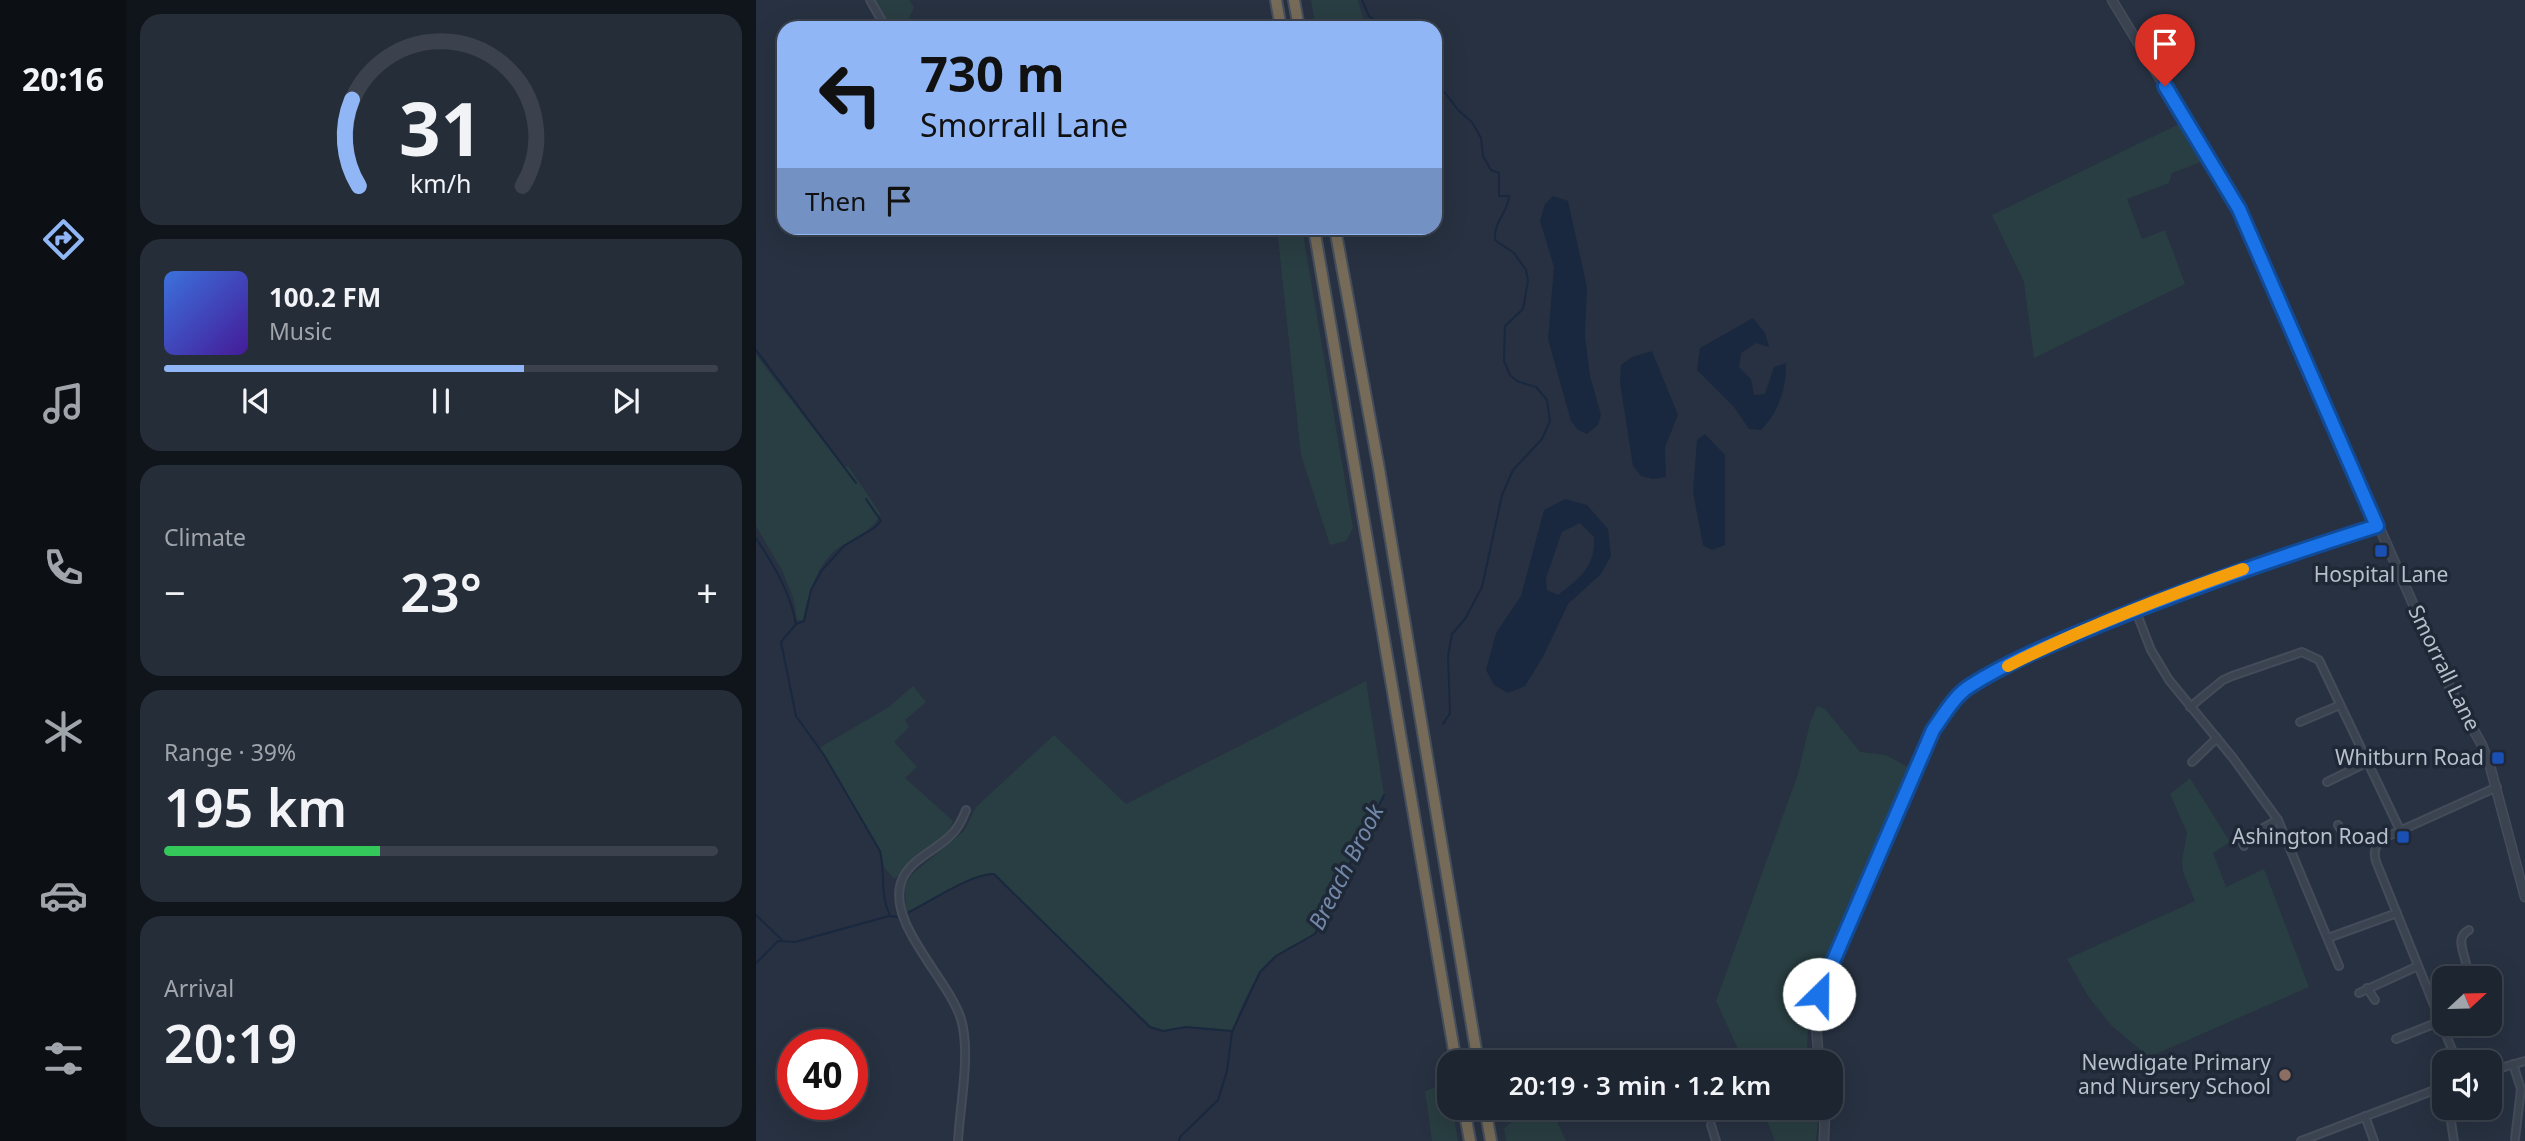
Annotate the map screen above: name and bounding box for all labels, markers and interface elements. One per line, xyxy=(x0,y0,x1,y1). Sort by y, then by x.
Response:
pin xyxy=(2135,14,2195,86)
icon: arrive xyxy=(2146,25,2184,63)
text: 730 m xyxy=(920,40,1065,106)
icon: left xyxy=(805,49,896,140)
text: 20:16 xyxy=(22,57,104,100)
text: 31 xyxy=(399,78,483,177)
text: Smorrall Lane xyxy=(920,103,1128,146)
text: km/h xyxy=(410,166,472,200)
icon: arrive xyxy=(880,182,918,220)
text: Then xyxy=(805,183,866,219)
icon: directions xyxy=(39,215,88,264)
text: 100.2 FM xyxy=(269,279,381,315)
text: Music xyxy=(269,315,332,347)
icon: music xyxy=(39,379,88,428)
icon: previous xyxy=(237,382,275,420)
icon: pause xyxy=(422,382,460,420)
icon: next xyxy=(607,382,645,420)
text: Climate xyxy=(164,521,246,553)
icon: phone xyxy=(39,543,88,592)
marker: Hospital Lane xyxy=(2373,543,2389,559)
text: 23° xyxy=(400,556,482,627)
place label: Hospital Lane xyxy=(2314,560,2448,588)
text: − xyxy=(164,566,186,618)
text: + xyxy=(696,566,718,618)
street label: Smorrall Lane xyxy=(2402,600,2487,735)
icon: climate xyxy=(39,707,88,756)
text: Range · 39% xyxy=(164,736,296,768)
place label: Whitburn Road xyxy=(2335,743,2484,771)
marker: Whitburn Road xyxy=(2490,750,2506,766)
text: 195 km xyxy=(164,771,347,842)
water label: Breach Brook xyxy=(1300,797,1391,935)
place label: Ashington Road xyxy=(2232,822,2389,850)
marker: Ashington Road xyxy=(2395,829,2411,845)
icon: car xyxy=(39,871,88,920)
position arrow xyxy=(1782,957,1856,1031)
north arrow xyxy=(2432,966,2502,1036)
map controls xyxy=(2432,966,2502,1120)
text: Arrival xyxy=(164,972,234,1004)
text: 20:19 xyxy=(164,1007,297,1078)
speed limit sign: 40 xyxy=(777,1029,868,1120)
icon: filters xyxy=(39,1034,88,1083)
place label: Newdigate Primary and Nursery School xyxy=(2078,1048,2271,1100)
button: sound xyxy=(2432,1050,2502,1120)
text: 20:19 · 3 min · 1.2 km xyxy=(1509,1067,1771,1103)
marker: Newdigate Primary and Nursery School xyxy=(2277,1067,2293,1083)

